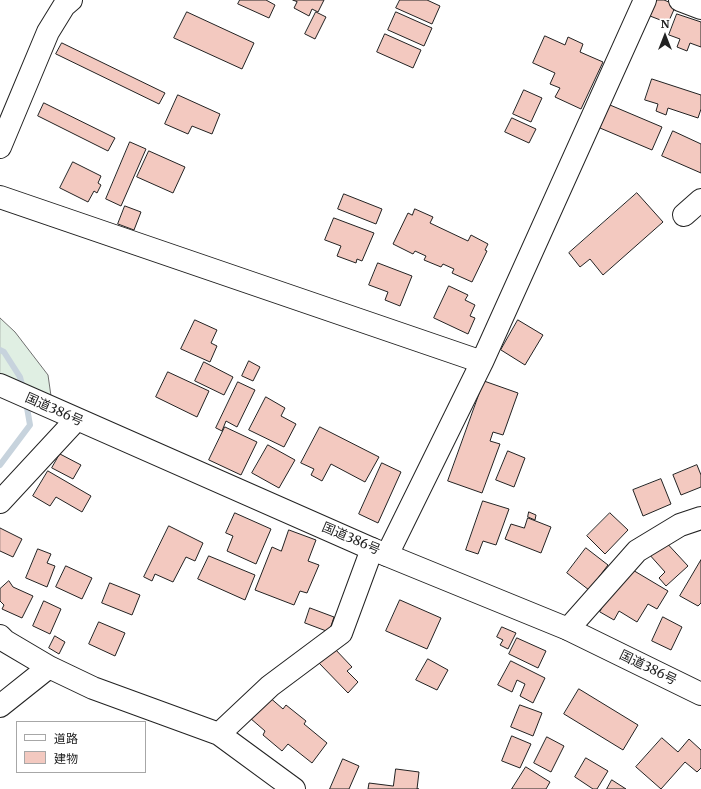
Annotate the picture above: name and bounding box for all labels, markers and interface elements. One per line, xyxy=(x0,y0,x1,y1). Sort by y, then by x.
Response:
north arrow xyxy=(645,16,685,56)
text: N xyxy=(661,17,669,31)
street label: 国道386号 xyxy=(23,390,85,430)
street label: 国道386号 xyxy=(319,520,383,558)
street label: 国道386号 xyxy=(617,647,679,689)
legend xyxy=(16,721,146,773)
text: 道路 xyxy=(54,731,78,746)
text: 建物 xyxy=(54,751,78,766)

